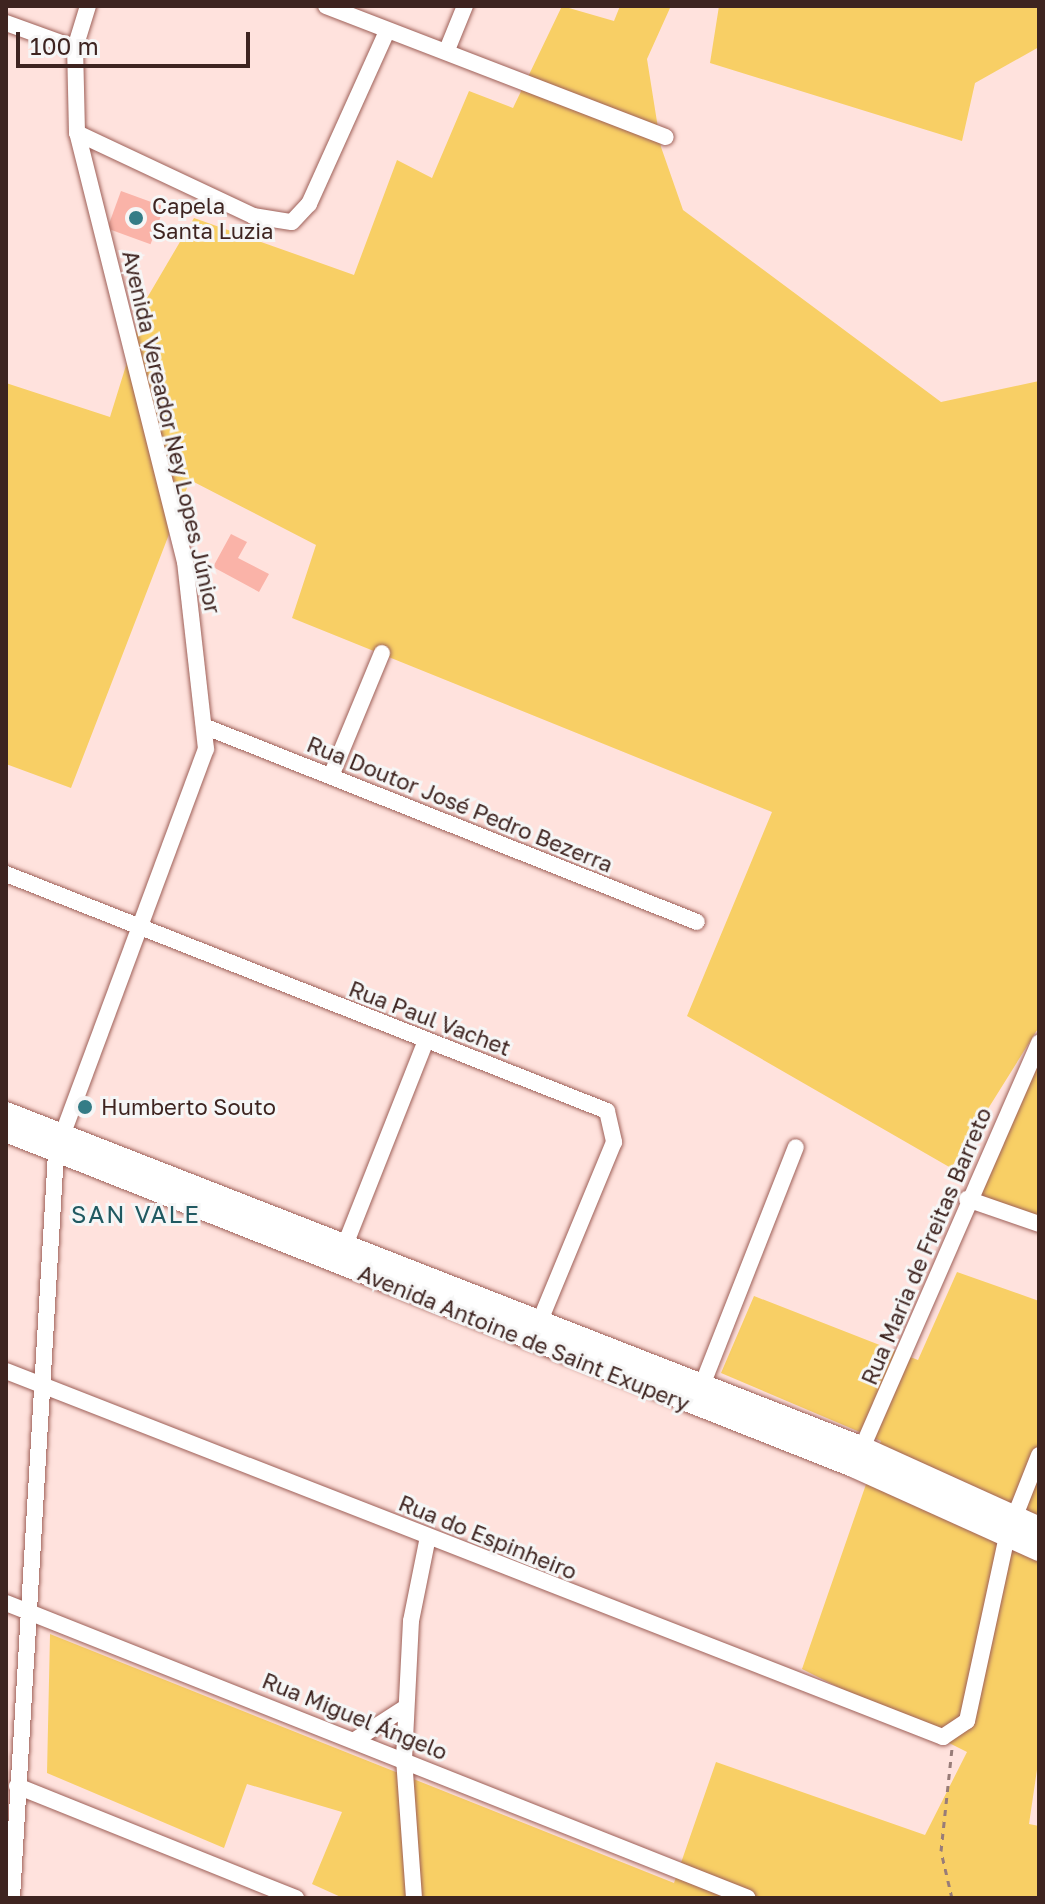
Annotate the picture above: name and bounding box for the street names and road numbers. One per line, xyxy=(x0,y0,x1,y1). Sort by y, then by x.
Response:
street label: Avenida Vereador Ney Lopes Júnior xyxy=(117,248,227,616)
street label: Rua Doutor José Pedro Bezerra xyxy=(303,730,617,878)
street label: Rua Paul Vachet xyxy=(345,975,515,1061)
street label: Rua Maria de Freitas Barreto xyxy=(855,1103,997,1389)
street label: Avenida Antoine de Saint Exupery xyxy=(354,1259,694,1417)
street label: Rua do Espinheiro xyxy=(395,1489,581,1585)
street label: Rua Miguel Ángelo xyxy=(259,1667,451,1765)

